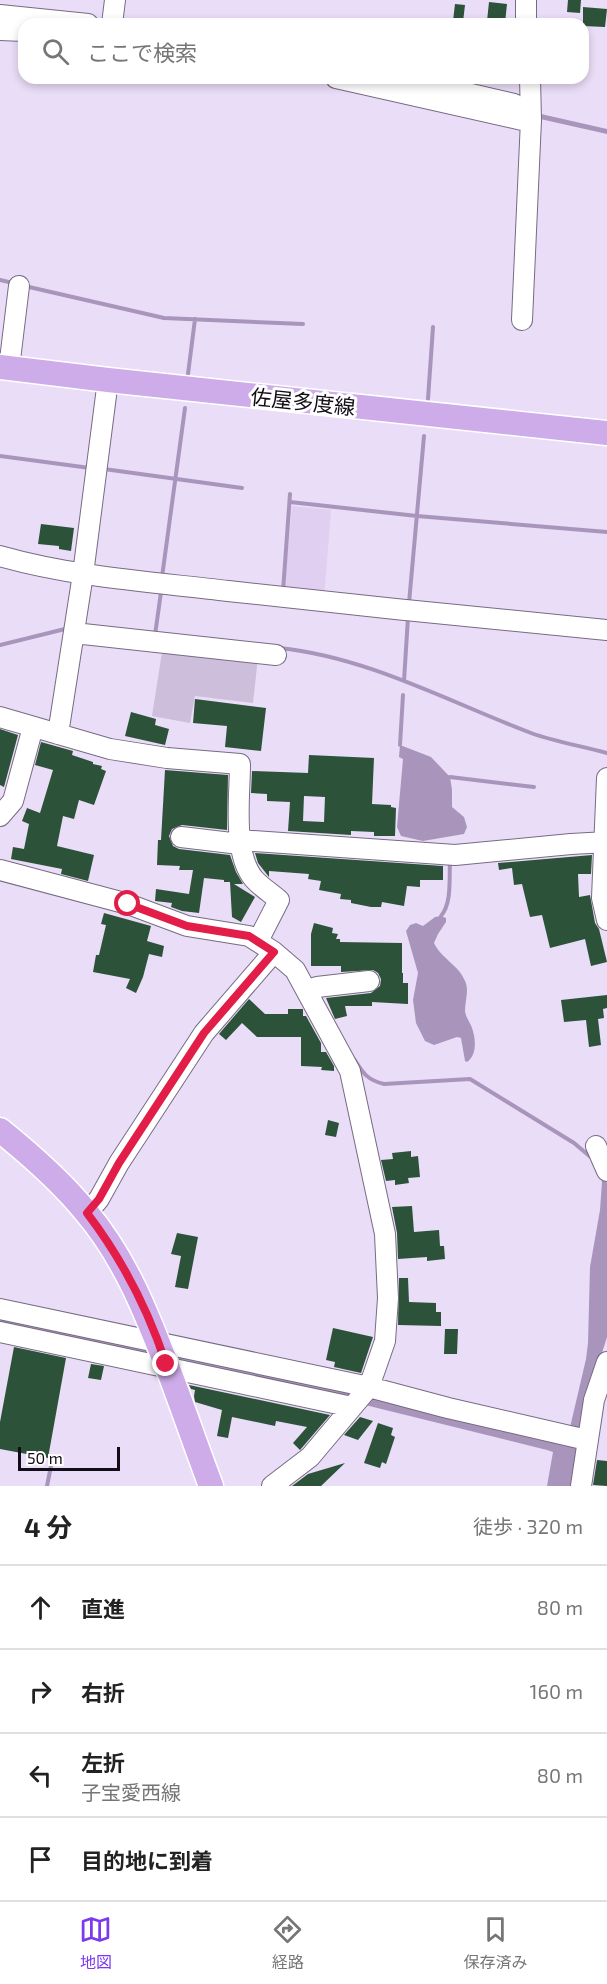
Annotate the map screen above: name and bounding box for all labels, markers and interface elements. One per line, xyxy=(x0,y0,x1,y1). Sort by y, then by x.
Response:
search box xyxy=(18,18,589,84)
icon: search xyxy=(39,35,72,68)
text: ここで検索 xyxy=(87,39,197,65)
street label: 佐屋多度線 xyxy=(249,383,357,419)
route start xyxy=(114,890,140,916)
route end xyxy=(152,1350,178,1376)
scale bar xyxy=(18,1444,120,1472)
text: 50 m xyxy=(27,1448,63,1467)
text: 4 分 xyxy=(24,1511,72,1542)
text: 徒歩 · 320 m xyxy=(473,1514,583,1538)
icon: ahead xyxy=(24,1591,57,1624)
text: 直進 xyxy=(81,1595,125,1621)
text: 80 m xyxy=(537,1595,583,1619)
icon: right xyxy=(24,1675,57,1708)
text: 右折 xyxy=(81,1679,125,1705)
text: 160 m xyxy=(530,1679,583,1703)
text: 左折 xyxy=(81,1749,125,1775)
icon: left xyxy=(24,1759,57,1792)
text: 80 m xyxy=(537,1763,583,1787)
text: 子宝愛西線 xyxy=(81,1780,181,1804)
icon: arrive xyxy=(24,1843,57,1876)
text: 目的地に到着 xyxy=(81,1847,213,1873)
tab: 地図 xyxy=(79,1913,112,1973)
tab: 経路 xyxy=(271,1913,304,1973)
tab: 保存済み xyxy=(463,1913,527,1973)

